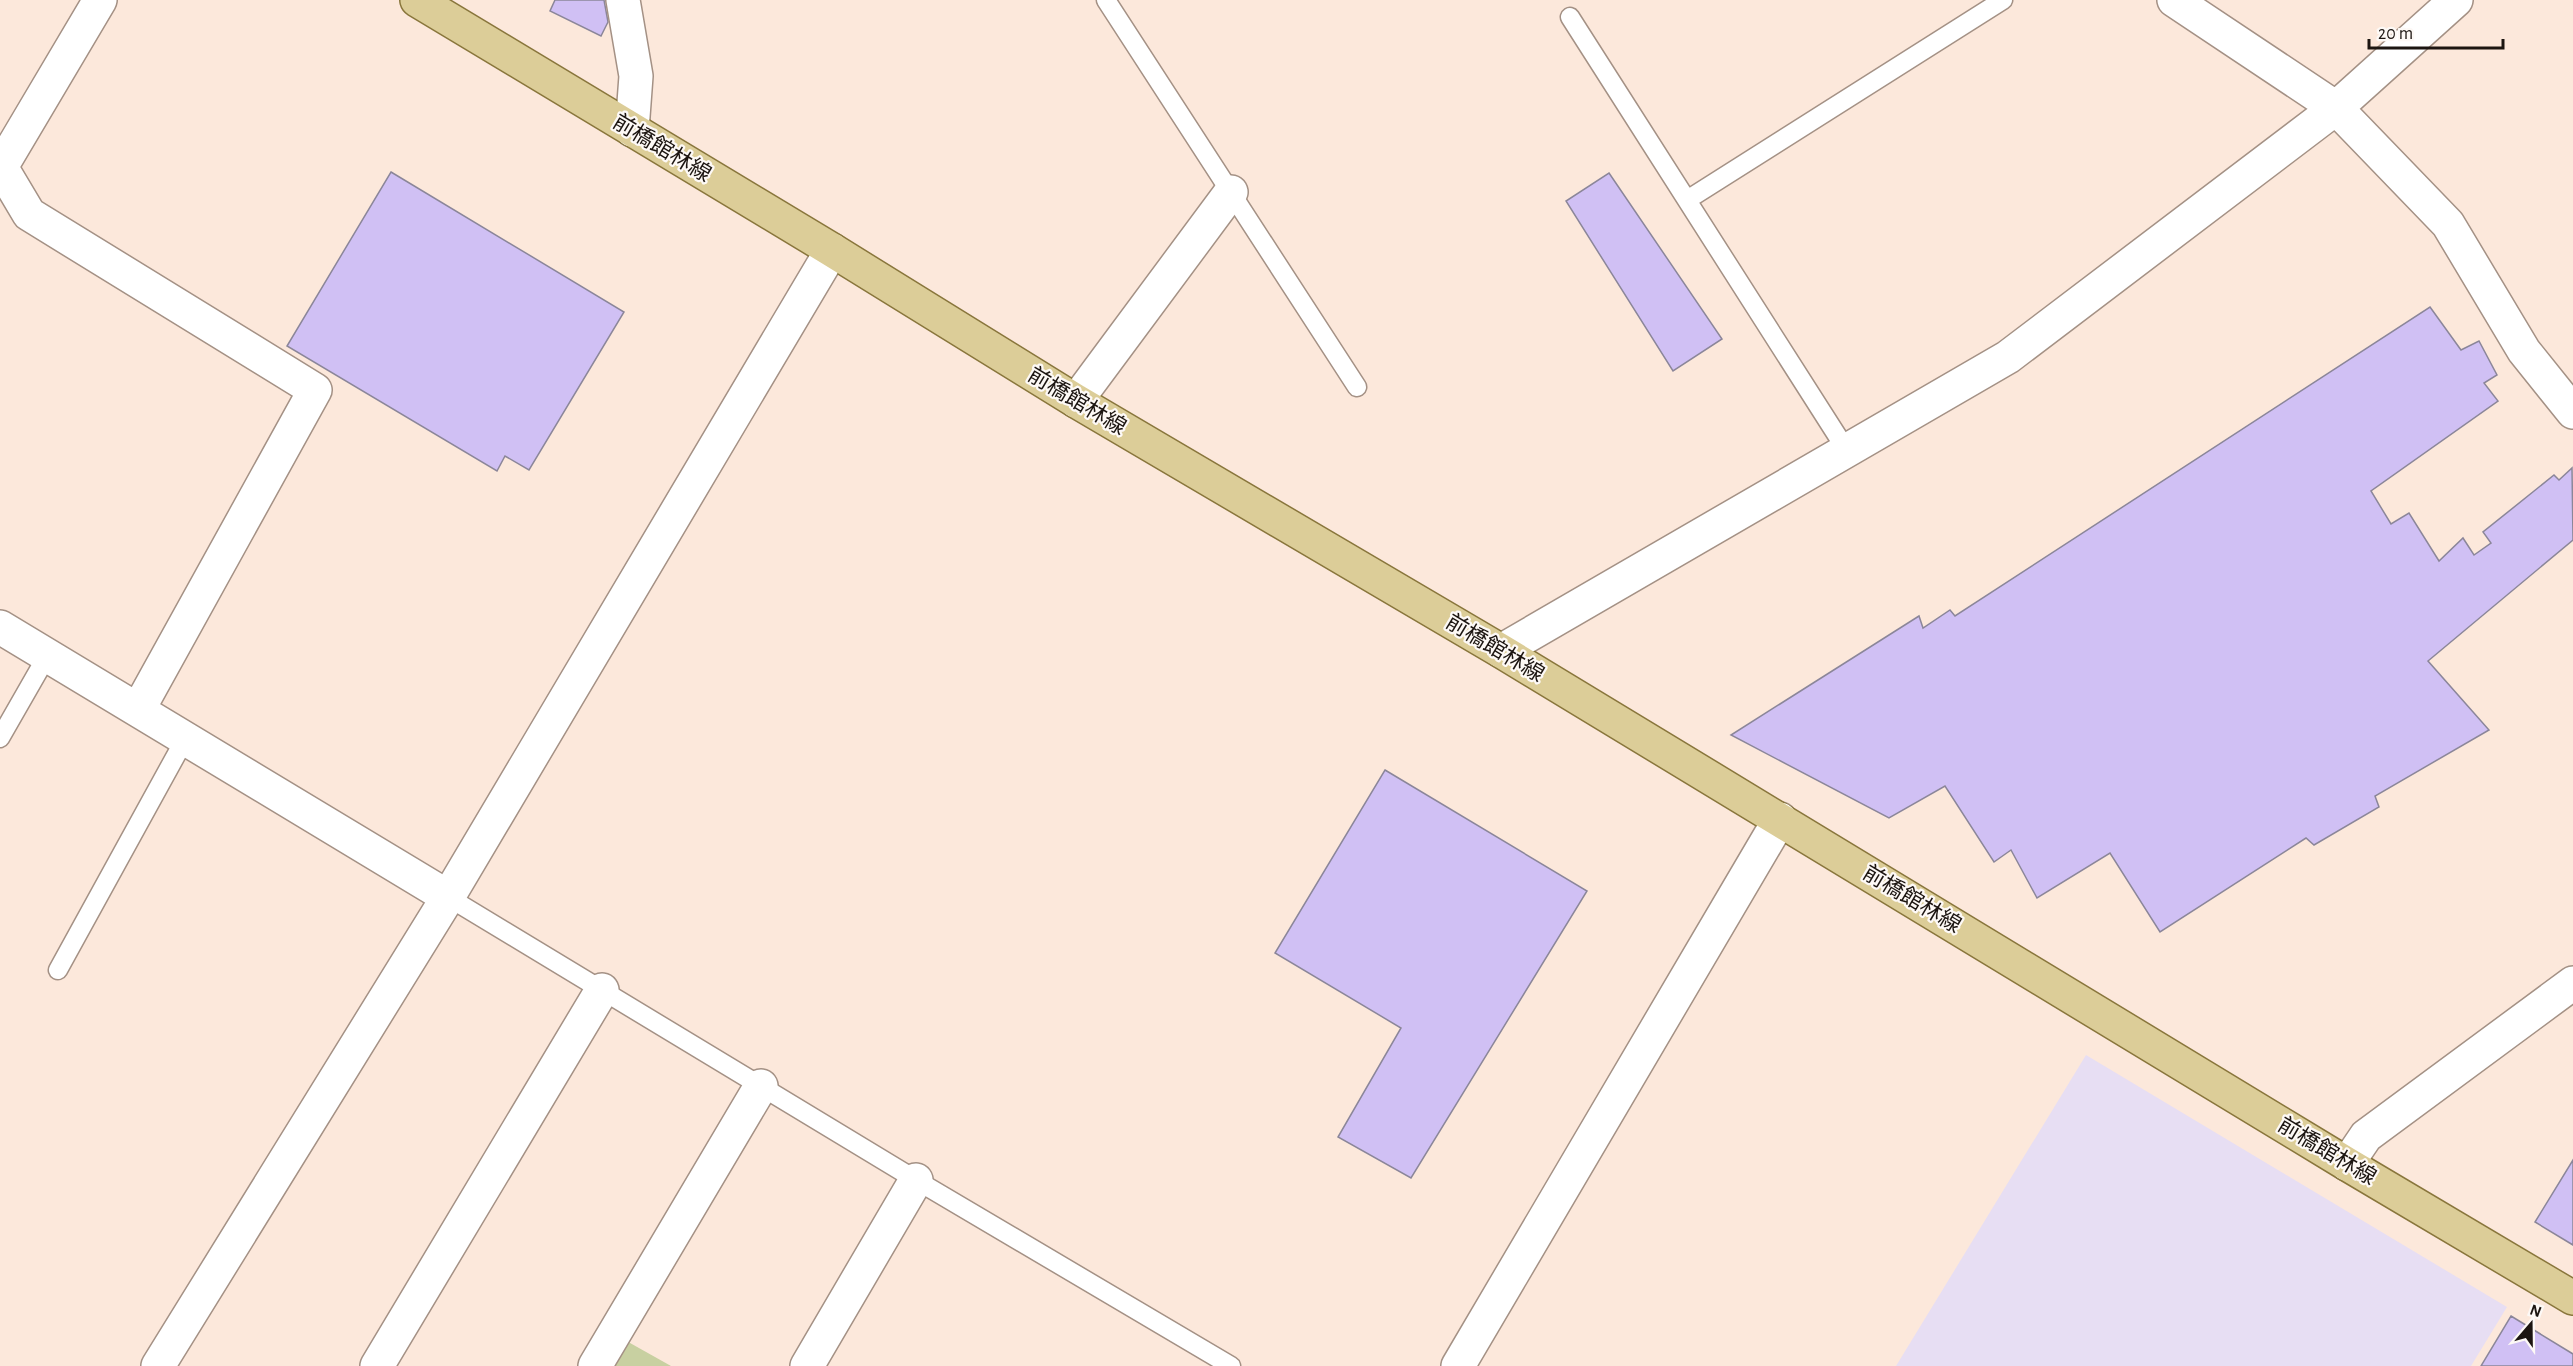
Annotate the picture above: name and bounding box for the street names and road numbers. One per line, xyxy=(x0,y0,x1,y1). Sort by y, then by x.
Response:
street label: 前橋館林線 xyxy=(609,109,715,186)
street label: 前橋館林線 xyxy=(1024,362,1130,439)
street label: 前橋館林線 xyxy=(1442,609,1548,686)
street label: 前橋館林線 xyxy=(1859,860,1965,937)
street label: 前橋館林線 xyxy=(2274,1112,2380,1189)

